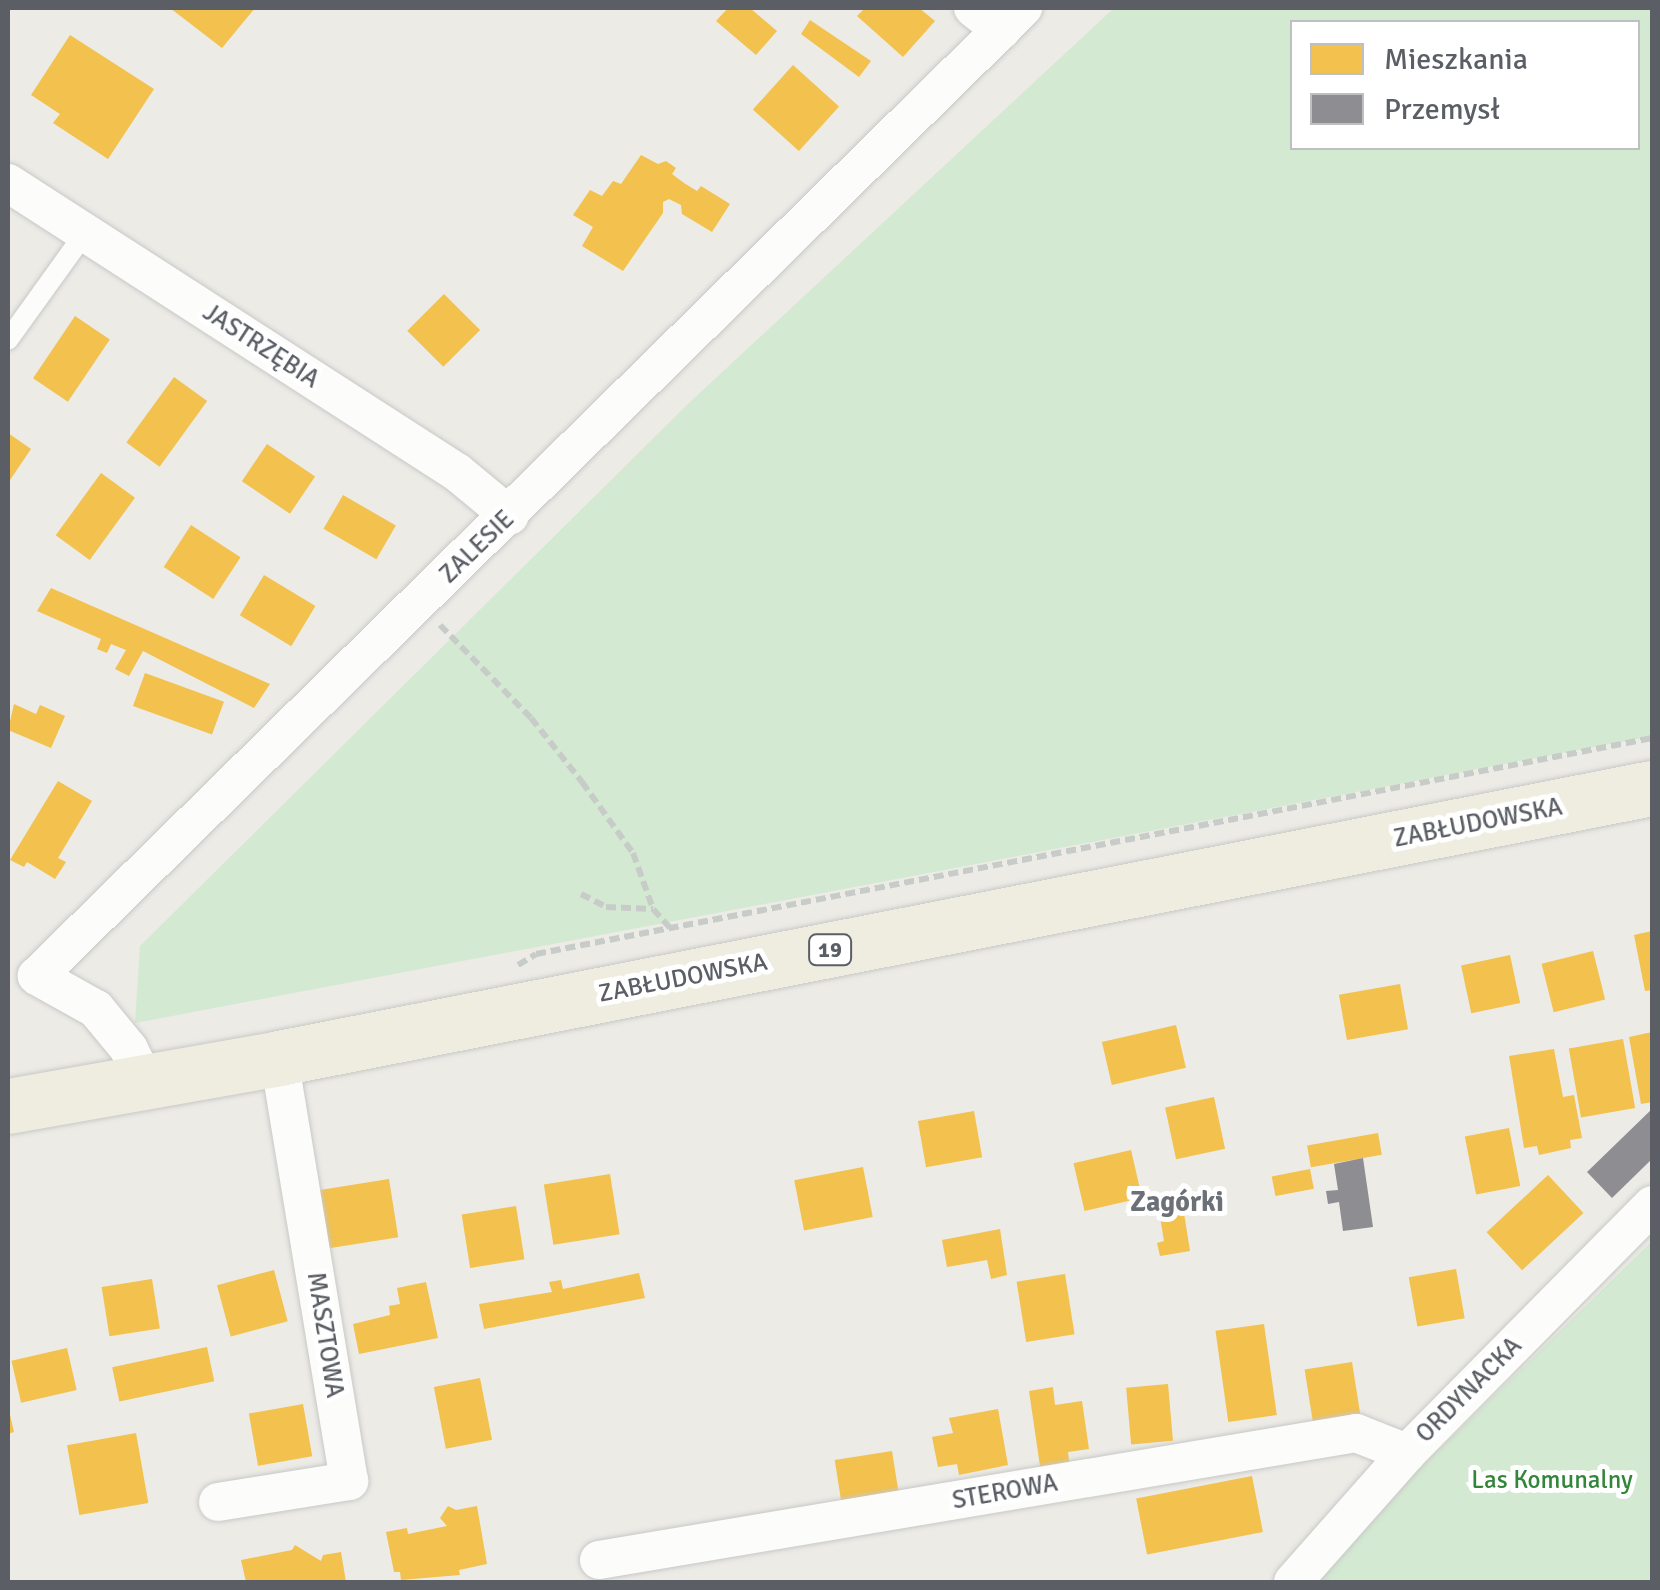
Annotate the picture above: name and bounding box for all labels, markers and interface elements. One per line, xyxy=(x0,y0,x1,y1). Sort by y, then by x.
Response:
legend xyxy=(1290,20,1640,150)
text: Mieszkania xyxy=(1384,41,1528,78)
text: Przemysł xyxy=(1384,91,1500,128)
street label: JASTRZĘBIA xyxy=(197,297,325,395)
street label: ZALESIE xyxy=(434,504,520,590)
street label: ZABŁUDOWSKA xyxy=(1391,792,1565,854)
road number: 19 xyxy=(808,933,852,967)
street label: ZABŁUDOWSKA xyxy=(596,947,770,1009)
district label: Zagórki xyxy=(1130,1185,1224,1219)
street label: MASZTOWA xyxy=(300,1270,350,1400)
street label: ORDYNACKA xyxy=(1410,1331,1528,1449)
park label: Las Komunalny xyxy=(1471,1465,1633,1495)
street label: STEROWA xyxy=(950,1468,1060,1516)

